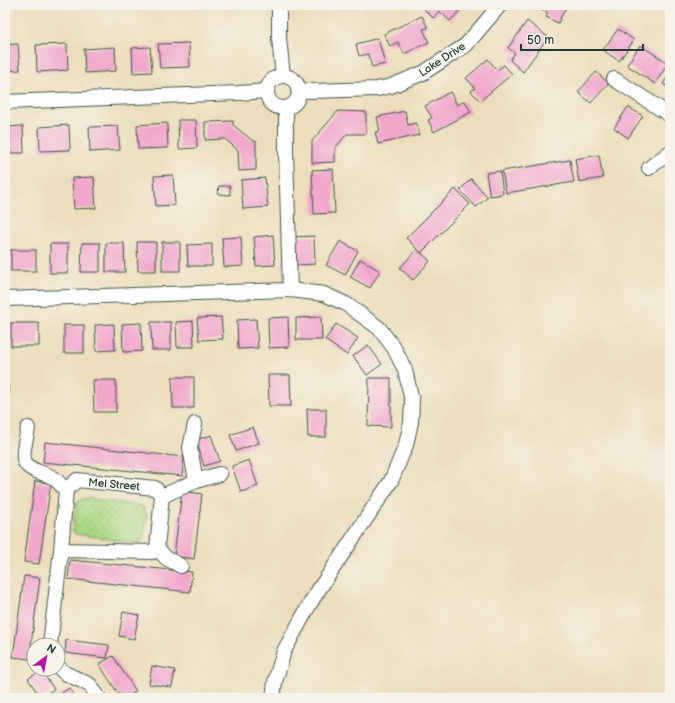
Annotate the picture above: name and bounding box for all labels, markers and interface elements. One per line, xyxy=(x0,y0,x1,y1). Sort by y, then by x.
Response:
scale bar xyxy=(521,26,643,52)
text: 50 m xyxy=(527,33,554,48)
street label: Lake Drive xyxy=(417,39,468,79)
street label: Mel Street xyxy=(88,476,141,493)
north arrow xyxy=(26,637,66,677)
text: N xyxy=(44,641,58,657)

